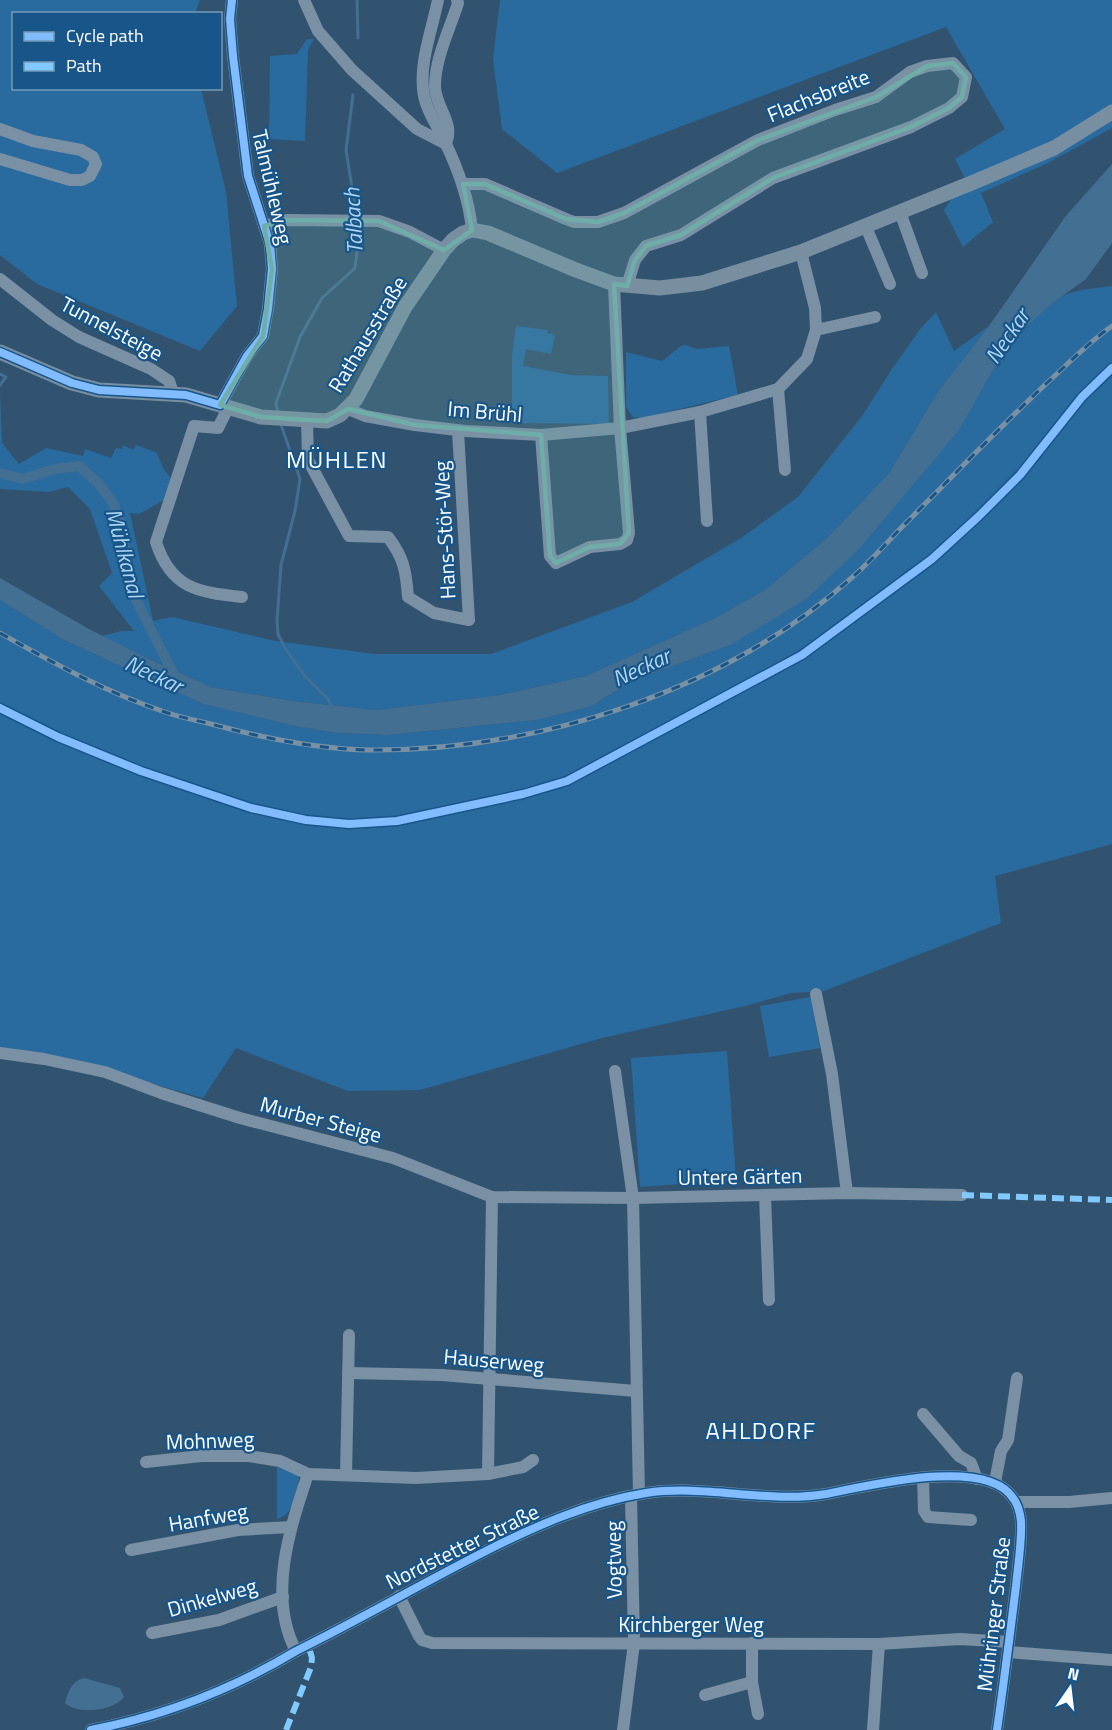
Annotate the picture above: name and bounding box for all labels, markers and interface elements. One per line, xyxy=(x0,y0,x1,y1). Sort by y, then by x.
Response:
legend xyxy=(12,12,222,90)
text: Cycle path xyxy=(66,22,144,49)
text: Path xyxy=(66,52,102,79)
street label: Flachsbreite xyxy=(762,60,874,130)
street label: Talmühleweg xyxy=(244,126,302,248)
water label: Talbach xyxy=(334,186,372,255)
street label: Rathausstraße xyxy=(320,270,414,398)
street label: Tunnelsteige xyxy=(55,288,169,368)
water label: Neckar xyxy=(976,299,1040,370)
street label: Im Brühl xyxy=(446,392,524,430)
district label: MÜHLEN xyxy=(286,441,388,477)
street label: Hans-Stör-Weg xyxy=(424,460,464,600)
water label: Mühlkanal xyxy=(97,505,154,604)
water label: Neckar xyxy=(606,638,678,695)
water label: Neckar xyxy=(119,646,191,703)
street label: Murber Steige xyxy=(257,1087,385,1151)
street label: Untere Gärten xyxy=(677,1159,803,1193)
street label: Hauserweg xyxy=(442,1340,546,1380)
district label: AHLDORF xyxy=(705,1412,817,1448)
street label: Mohnweg xyxy=(165,1422,255,1458)
street label: Hanfweg xyxy=(166,1494,250,1540)
street label: Nordstetter Straße xyxy=(380,1495,544,1597)
street label: Vogtweg xyxy=(596,1520,630,1599)
street label: Mühringer Straße xyxy=(968,1535,1018,1693)
street label: Dinkelweg xyxy=(163,1569,261,1625)
street label: Kirchberger Weg xyxy=(618,1608,764,1640)
north arrow xyxy=(1040,1658,1100,1718)
text: N xyxy=(1065,1660,1082,1686)

